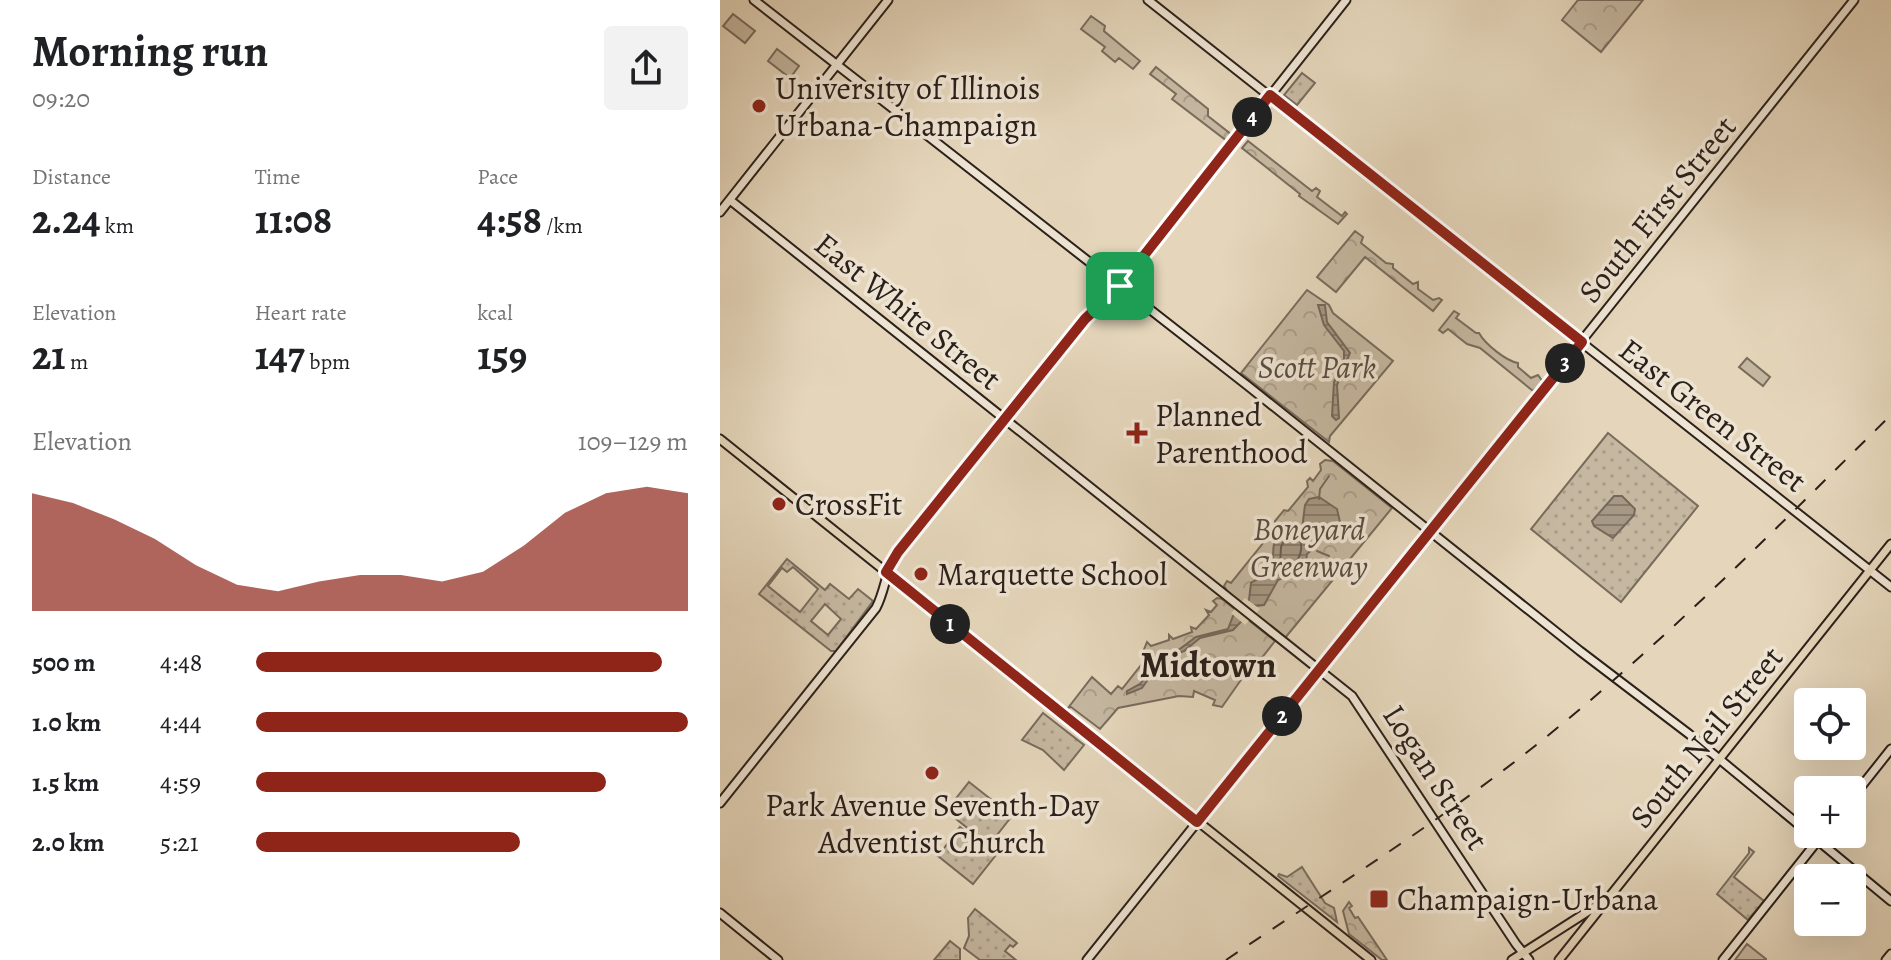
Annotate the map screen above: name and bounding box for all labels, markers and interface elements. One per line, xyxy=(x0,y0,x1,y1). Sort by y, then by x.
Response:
text: Morning run xyxy=(32,21,268,81)
button: share xyxy=(604,26,688,110)
place label: University of Illinois Urbana-Champaign xyxy=(775,66,1040,147)
text: 09:20 xyxy=(32,81,90,116)
marker: University of Illinois Urbana-Champaign xyxy=(750,97,768,115)
pin: 4 xyxy=(1232,97,1272,137)
text: 4 xyxy=(1247,102,1257,132)
street label: South First Street xyxy=(1568,106,1746,312)
text: Distance xyxy=(32,162,111,192)
text: Time xyxy=(255,162,300,192)
text: Pace xyxy=(477,162,518,192)
text: 2.24 xyxy=(32,192,100,247)
text: 11:08 xyxy=(255,192,332,247)
text: 4:58 xyxy=(477,192,542,247)
text: km xyxy=(100,211,134,241)
text: /km xyxy=(542,211,583,241)
street label: East White Street xyxy=(805,222,1011,400)
pin xyxy=(1086,252,1154,320)
icon: arrive xyxy=(1098,264,1142,308)
text: Elevation xyxy=(32,298,116,328)
text: Heart rate xyxy=(255,298,347,328)
text: kcal xyxy=(477,298,513,328)
text: 21 xyxy=(32,328,66,383)
text: 147 xyxy=(255,328,305,383)
text: 159 xyxy=(477,328,527,383)
street label: East Green Street xyxy=(1610,328,1816,502)
pin: 3 xyxy=(1545,343,1585,383)
park label: Scott Park xyxy=(1258,345,1376,389)
text: m xyxy=(66,347,88,377)
text: bpm xyxy=(305,347,350,377)
text: 3 xyxy=(1560,348,1570,378)
place label: Planned Parenthood xyxy=(1155,393,1308,474)
marker: Planned Parenthood xyxy=(1126,422,1148,444)
text: Elevation xyxy=(32,424,132,459)
text: 109–129 m xyxy=(578,424,688,459)
place label: CrossFit xyxy=(795,482,902,526)
marker: CrossFit xyxy=(770,495,788,513)
park label: Boneyard Greenway xyxy=(1250,507,1368,588)
place label: Marquette School xyxy=(937,552,1167,596)
marker: Marquette School xyxy=(912,565,930,583)
pin: 1 xyxy=(930,604,970,644)
text: 1 xyxy=(946,609,954,639)
street label: South Neil Street xyxy=(1619,637,1793,837)
district label: Midtown xyxy=(1140,640,1276,689)
text: 500 m xyxy=(32,645,96,680)
text: 4:48 xyxy=(160,645,202,680)
map controls xyxy=(1794,688,1866,936)
button: locate xyxy=(1794,688,1866,760)
pin: 2 xyxy=(1262,696,1302,736)
street label: Logan Street xyxy=(1373,696,1499,858)
text: 2 xyxy=(1277,701,1287,731)
text: 1.0 km xyxy=(32,705,101,740)
text: 4:44 xyxy=(160,705,202,740)
marker: Park Avenue Seventh-Day Adventist Church xyxy=(923,764,941,782)
text: 1.5 km xyxy=(32,765,99,800)
text: 4:59 xyxy=(160,765,201,800)
button: + xyxy=(1794,776,1866,848)
place label: Park Avenue Seventh-Day Adventist Church xyxy=(765,783,1100,864)
text: 2.0 km xyxy=(32,825,105,860)
text: 5:21 xyxy=(160,825,199,860)
button: − xyxy=(1794,864,1866,936)
place label: Champaign-Urbana xyxy=(1397,877,1658,921)
marker: Champaign-Urbana xyxy=(1368,888,1390,910)

